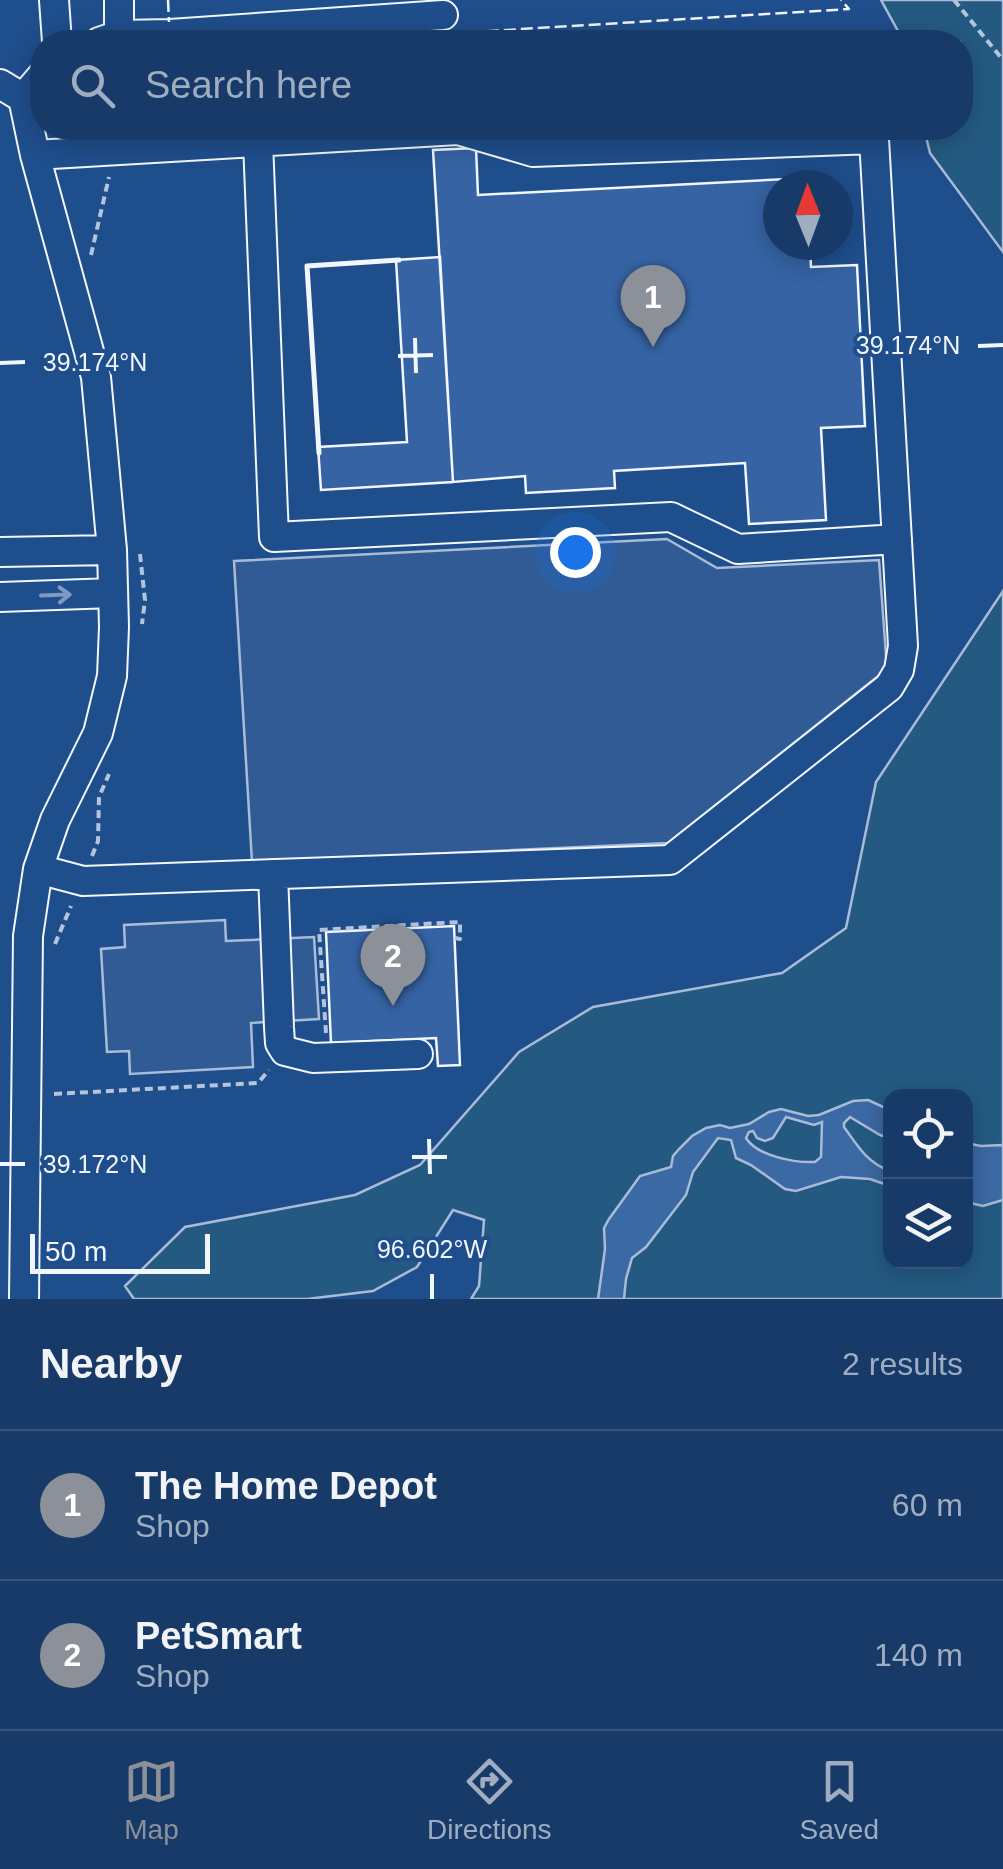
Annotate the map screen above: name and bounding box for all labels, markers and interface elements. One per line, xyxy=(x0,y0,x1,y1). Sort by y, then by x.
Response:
search box xyxy=(30,30,973,140)
icon: search xyxy=(65,58,120,113)
text: Search here xyxy=(145,64,352,106)
north arrow xyxy=(763,170,853,260)
pin: 1 xyxy=(620,264,686,347)
text: 39.174°N xyxy=(856,331,960,359)
text: 39.174°N xyxy=(43,348,147,376)
your location xyxy=(550,527,601,578)
one-way arrow xyxy=(40,585,72,604)
pin: 2 xyxy=(360,924,426,1006)
map controls xyxy=(883,1089,973,1269)
button: locate xyxy=(883,1089,973,1179)
text: 39.172°N xyxy=(43,1150,147,1178)
button: layers xyxy=(883,1179,973,1269)
scale bar xyxy=(30,1229,210,1274)
text: 96.602°W xyxy=(377,1235,487,1263)
text: 50 m xyxy=(45,1236,107,1267)
text: Nearby xyxy=(40,1340,182,1387)
text: 2 results xyxy=(842,1346,963,1382)
text: The Home Depot xyxy=(135,1465,437,1507)
text: 1 xyxy=(64,1487,81,1523)
text: 60 m xyxy=(892,1487,963,1523)
text: Shop xyxy=(135,1508,210,1544)
text: PetSmart xyxy=(135,1615,302,1657)
text: 2 xyxy=(64,1637,81,1673)
text: 140 m xyxy=(874,1637,963,1673)
text: Shop xyxy=(135,1658,210,1694)
tab: Map xyxy=(124,1754,179,1846)
tab: Directions xyxy=(427,1754,552,1846)
tab: Saved xyxy=(800,1754,879,1846)

